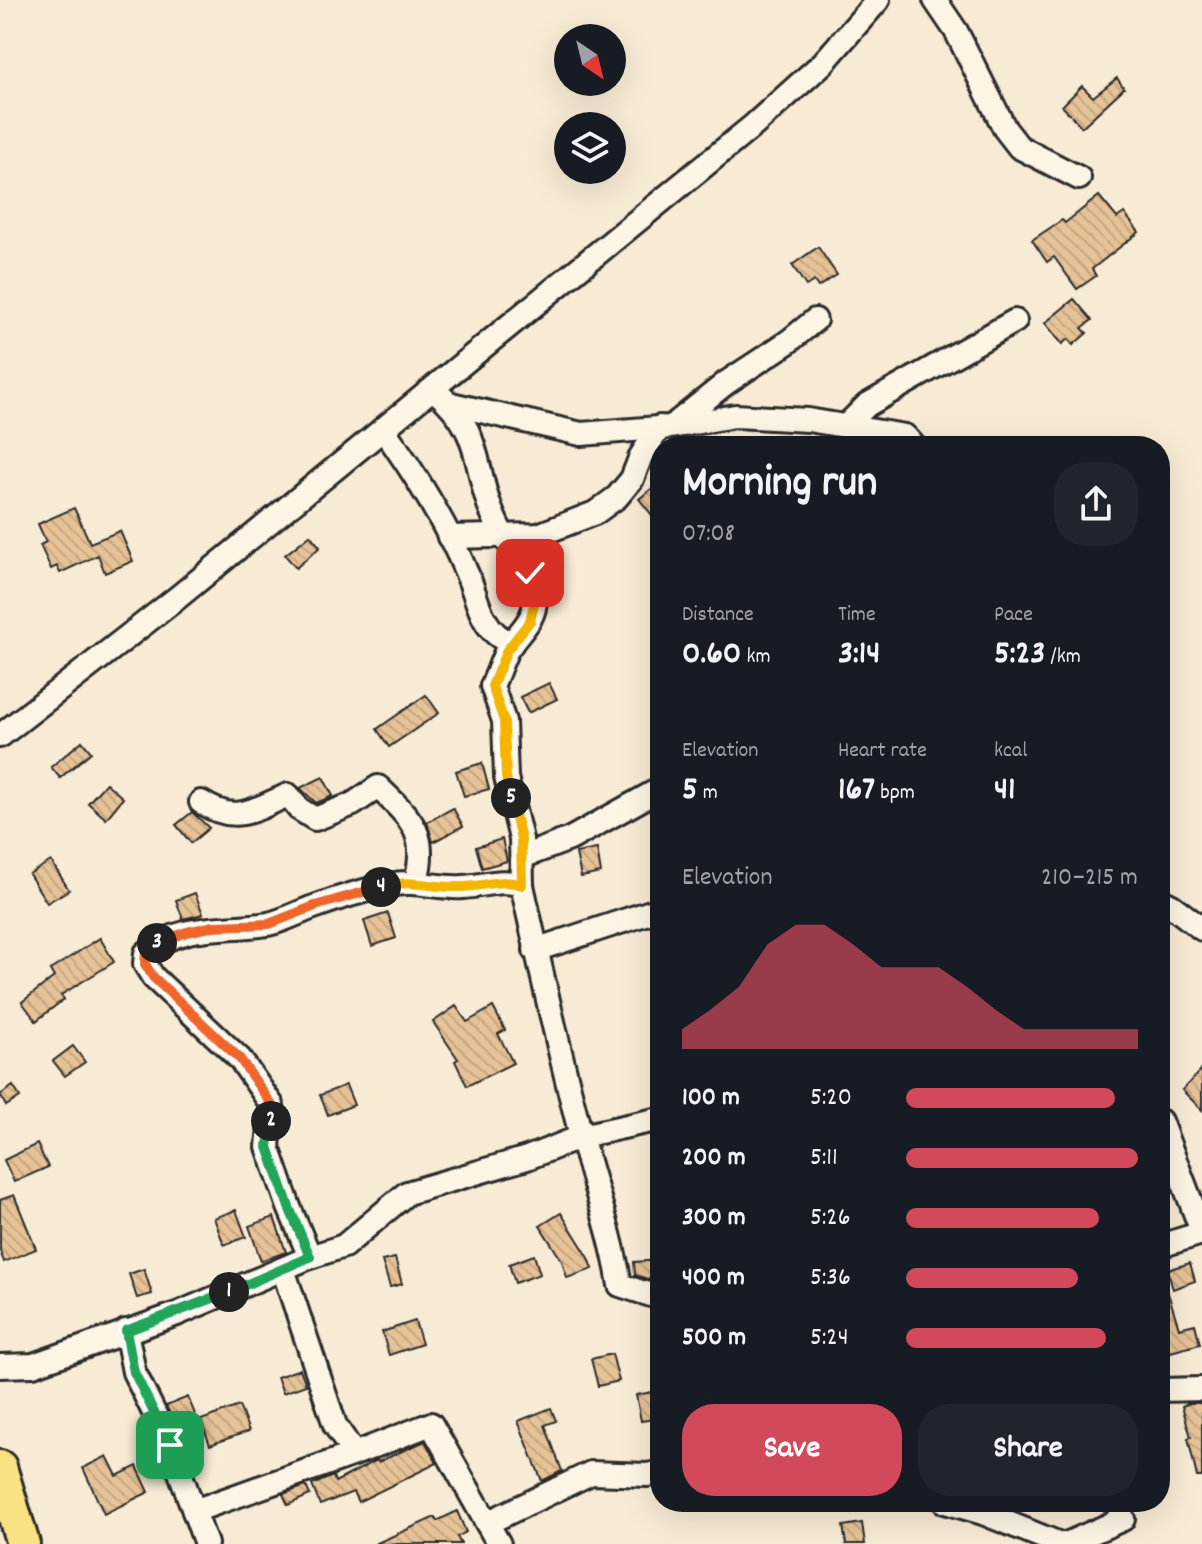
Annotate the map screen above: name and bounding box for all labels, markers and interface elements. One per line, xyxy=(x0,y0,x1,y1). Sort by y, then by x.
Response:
north arrow xyxy=(554,24,626,96)
map controls xyxy=(554,24,626,184)
button: layers xyxy=(554,112,626,184)
text: Morning run xyxy=(682,454,877,517)
button: share xyxy=(1054,462,1138,546)
text: 07:08 xyxy=(682,516,735,553)
pin xyxy=(496,539,564,607)
icon: check xyxy=(508,551,552,595)
text: Distance xyxy=(682,600,754,631)
text: Time xyxy=(838,600,876,631)
text: Pace xyxy=(994,600,1033,631)
text: 0.60 xyxy=(682,631,741,680)
text: 3:14 xyxy=(838,631,880,680)
text: 5:23 xyxy=(994,631,1045,680)
text: km xyxy=(741,642,771,673)
text: /km xyxy=(1045,642,1081,673)
text: Elevation xyxy=(682,736,759,767)
text: Heart rate xyxy=(838,736,927,767)
text: kcal xyxy=(994,736,1027,767)
text: 5 xyxy=(682,767,698,816)
text: 167 xyxy=(838,767,875,816)
text: 41 xyxy=(994,767,1016,816)
pin: 5 xyxy=(491,778,531,818)
text: m xyxy=(698,778,718,809)
text: bpm xyxy=(875,778,915,809)
text: 5 xyxy=(506,782,516,813)
text: Elevation xyxy=(682,860,772,897)
text: 210–215 m xyxy=(1041,860,1138,897)
pin: 4 xyxy=(361,867,401,907)
text: 4 xyxy=(376,871,386,902)
pin: 3 xyxy=(137,923,177,963)
text: 3 xyxy=(152,927,162,958)
text: 100 m xyxy=(682,1080,740,1117)
text: 5:20 xyxy=(810,1080,852,1117)
pin: 2 xyxy=(251,1101,291,1141)
text: 2 xyxy=(266,1105,276,1136)
text: 200 m xyxy=(682,1140,746,1177)
text: 5:11 xyxy=(810,1140,838,1177)
text: 300 m xyxy=(682,1200,746,1237)
text: 5:26 xyxy=(810,1200,850,1237)
text: 400 m xyxy=(682,1260,745,1297)
text: 5:36 xyxy=(810,1260,851,1297)
pin: 1 xyxy=(209,1272,249,1312)
text: 1 xyxy=(227,1276,231,1307)
text: 500 m xyxy=(682,1320,746,1357)
text: 5:24 xyxy=(810,1320,849,1357)
button: Save xyxy=(682,1404,902,1496)
button: Share xyxy=(918,1404,1138,1496)
pin xyxy=(136,1411,204,1479)
icon: arrive xyxy=(148,1423,192,1467)

